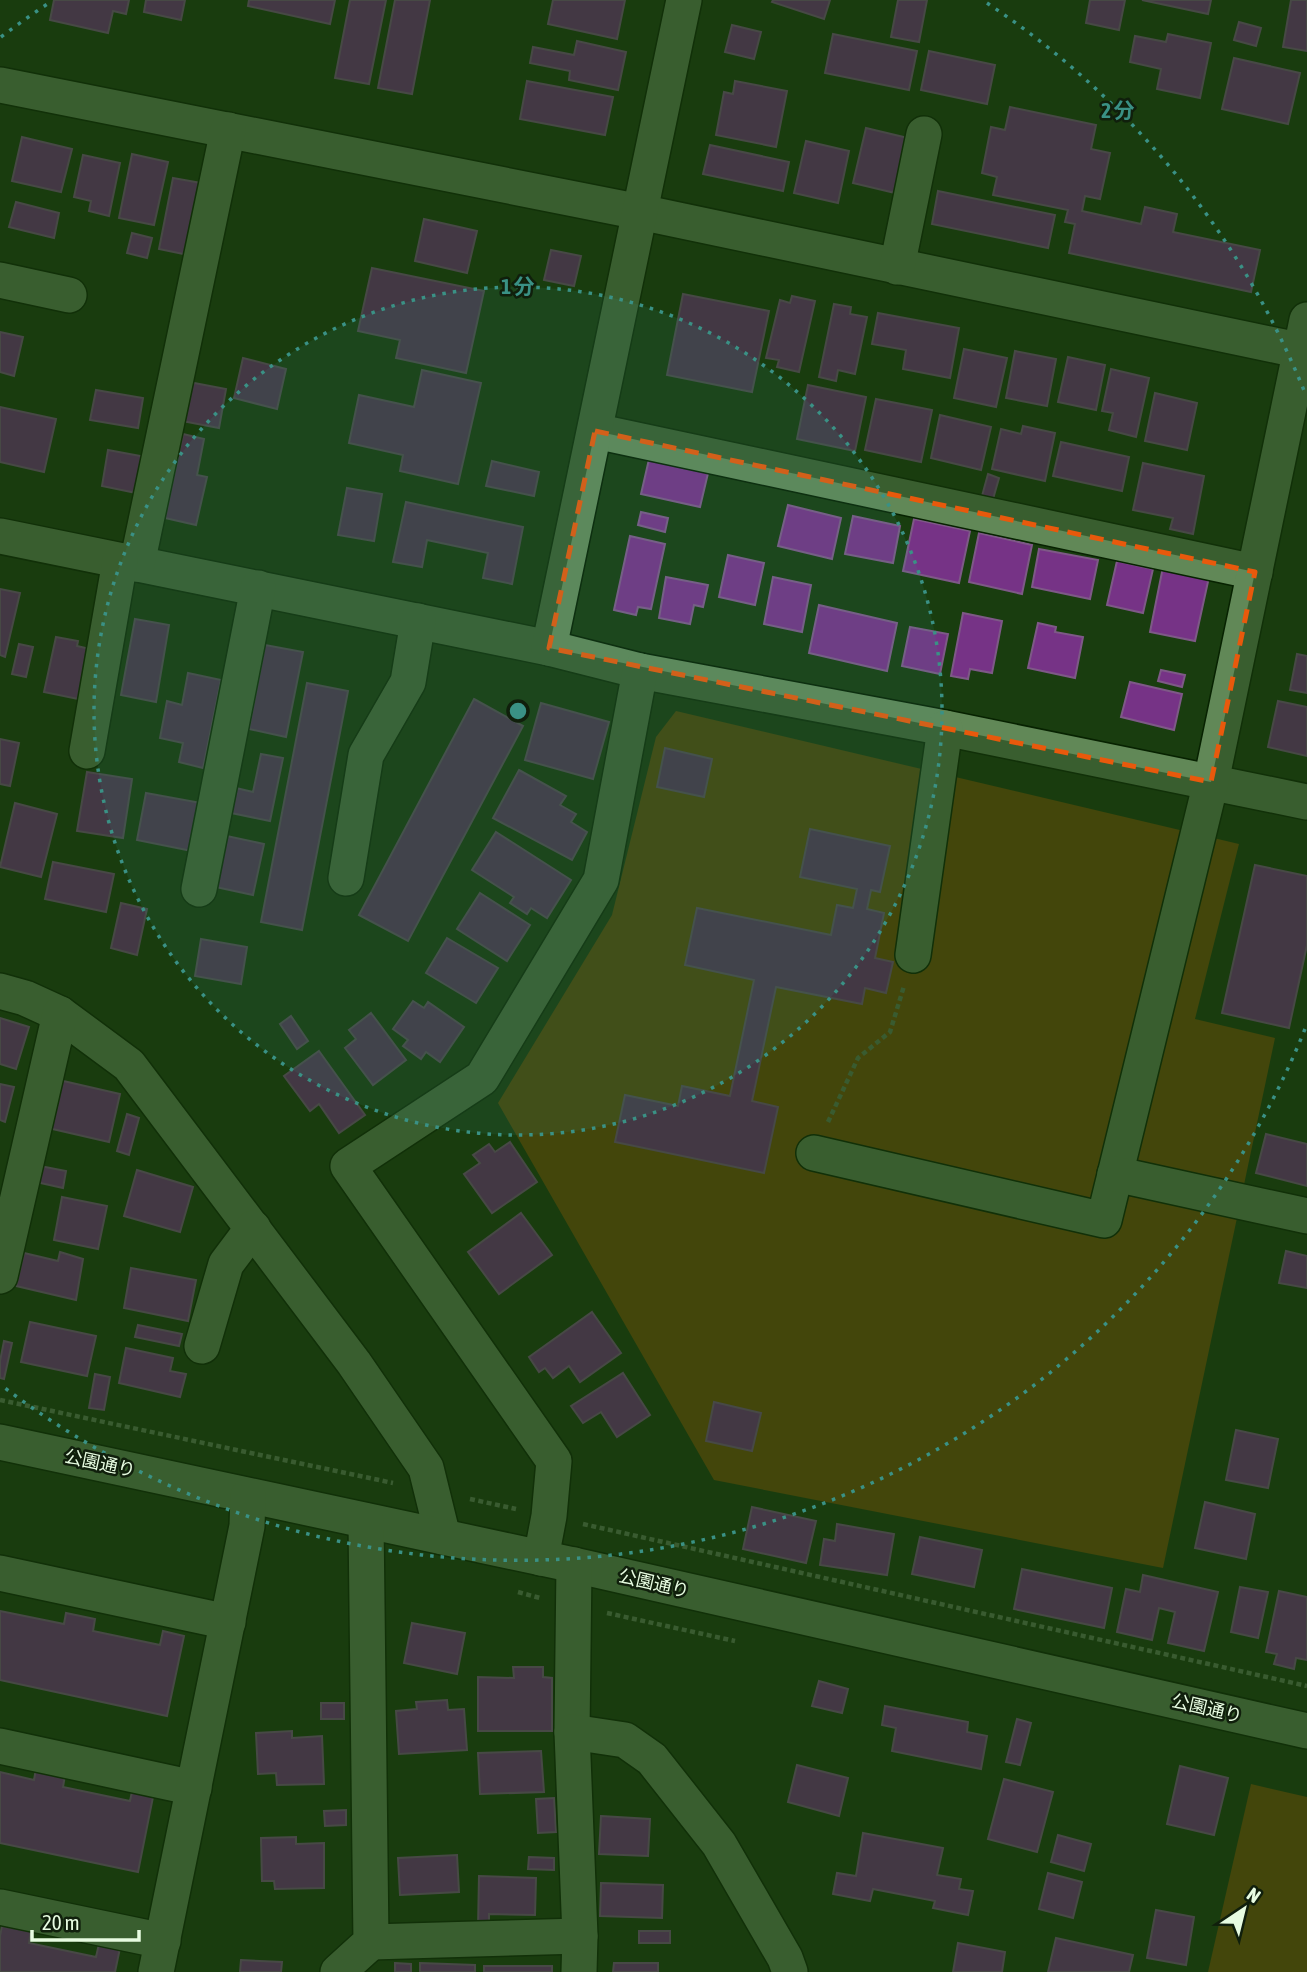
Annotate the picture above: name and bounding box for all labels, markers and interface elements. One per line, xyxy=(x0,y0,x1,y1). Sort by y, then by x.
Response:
text: 2 分 xyxy=(1101,98,1135,122)
text: 1 分 xyxy=(501,274,535,298)
centre of rings xyxy=(506,699,530,723)
street label: 公園通り xyxy=(63,1445,137,1481)
street label: 公園通り xyxy=(617,1565,691,1601)
street label: 公園通り xyxy=(1170,1690,1244,1726)
north arrow xyxy=(1209,1874,1279,1944)
text: N xyxy=(1243,1883,1265,1907)
scale bar xyxy=(32,1898,138,1942)
text: 20 m xyxy=(42,1910,80,1934)

